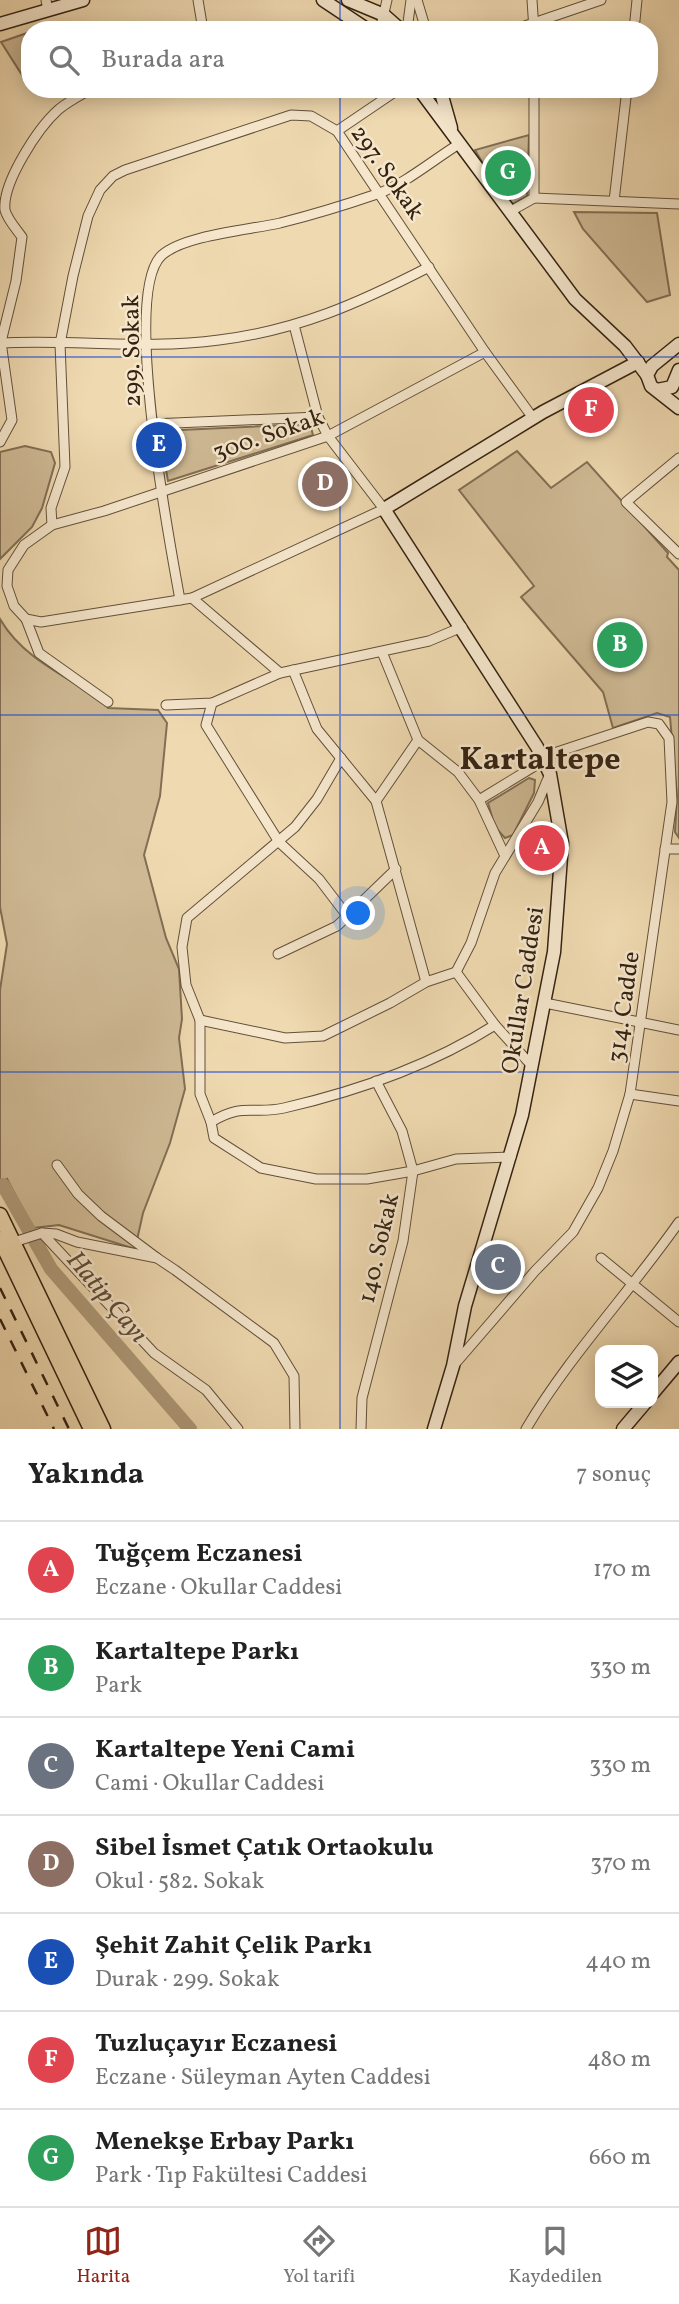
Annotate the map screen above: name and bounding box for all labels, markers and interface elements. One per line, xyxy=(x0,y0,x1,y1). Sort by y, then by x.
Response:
search box xyxy=(21,21,658,98)
icon: search xyxy=(45,41,83,79)
text: Burada ara xyxy=(101,42,225,78)
street label: 297. Sokak xyxy=(341,119,431,227)
pin: G xyxy=(485,147,531,199)
street label: 299. Sokak xyxy=(115,295,151,407)
pin: F xyxy=(568,384,614,436)
street label: 300. Sokak xyxy=(209,401,329,471)
pin: E xyxy=(136,419,182,471)
pin: D xyxy=(302,458,348,510)
pin: B xyxy=(597,619,643,671)
district label: Kartaltepe xyxy=(460,739,621,783)
pin: A xyxy=(519,822,565,874)
your location xyxy=(341,896,375,930)
street label: Okullar Caddesi xyxy=(494,904,554,1076)
street label: 314. Cadde xyxy=(600,949,650,1065)
street label: 140. Sokak xyxy=(351,1190,409,1307)
pin: C xyxy=(475,1241,521,1293)
water label: Hatip Çayı xyxy=(57,1244,156,1351)
map controls xyxy=(595,1345,658,1408)
button: layers xyxy=(595,1345,658,1408)
text: Yakında xyxy=(28,1454,144,1496)
text: 7 sonuç xyxy=(576,1459,651,1491)
text: Tuğçem Eczanesi xyxy=(95,1536,303,1572)
text: A xyxy=(43,1554,59,1586)
text: 170 m xyxy=(593,1554,651,1586)
text: Eczane · Okullar Caddesi xyxy=(95,1572,342,1604)
text: Kartaltepe Parkı xyxy=(95,1634,299,1670)
text: B xyxy=(43,1652,59,1684)
text: 330 m xyxy=(589,1652,651,1684)
text: Park xyxy=(95,1670,142,1702)
text: Kartaltepe Yeni Cami xyxy=(95,1732,355,1768)
text: C xyxy=(44,1750,58,1782)
text: 330 m xyxy=(589,1750,651,1782)
text: Cami · Okullar Caddesi xyxy=(95,1768,324,1800)
text: Sibel İsmet Çatık Ortaokulu xyxy=(95,1830,434,1866)
text: D xyxy=(43,1848,59,1880)
text: 370 m xyxy=(590,1848,651,1880)
text: Okul · 582. Sokak xyxy=(95,1866,264,1898)
text: Şehit Zahit Çelik Parkı xyxy=(95,1928,372,1964)
text: E xyxy=(44,1946,58,1978)
text: 440 m xyxy=(585,1946,651,1978)
text: Durak · 299. Sokak xyxy=(95,1964,280,1996)
text: Tuzluçayır Eczanesi xyxy=(95,2026,337,2062)
text: F xyxy=(44,2044,58,2076)
text: 480 m xyxy=(587,2044,651,2076)
text: Eczane · Süleyman Ayten Caddesi xyxy=(95,2062,431,2094)
text: Menekşe Erbay Parkı xyxy=(95,2124,354,2160)
text: G xyxy=(43,2142,59,2174)
text: 660 m xyxy=(589,2142,651,2174)
text: Park · Tıp Fakültesi Caddesi xyxy=(95,2160,367,2192)
tab: Harita xyxy=(77,2222,130,2290)
tab: Yol tarifi xyxy=(283,2222,355,2290)
tab: Kaydedilen xyxy=(508,2222,602,2290)

